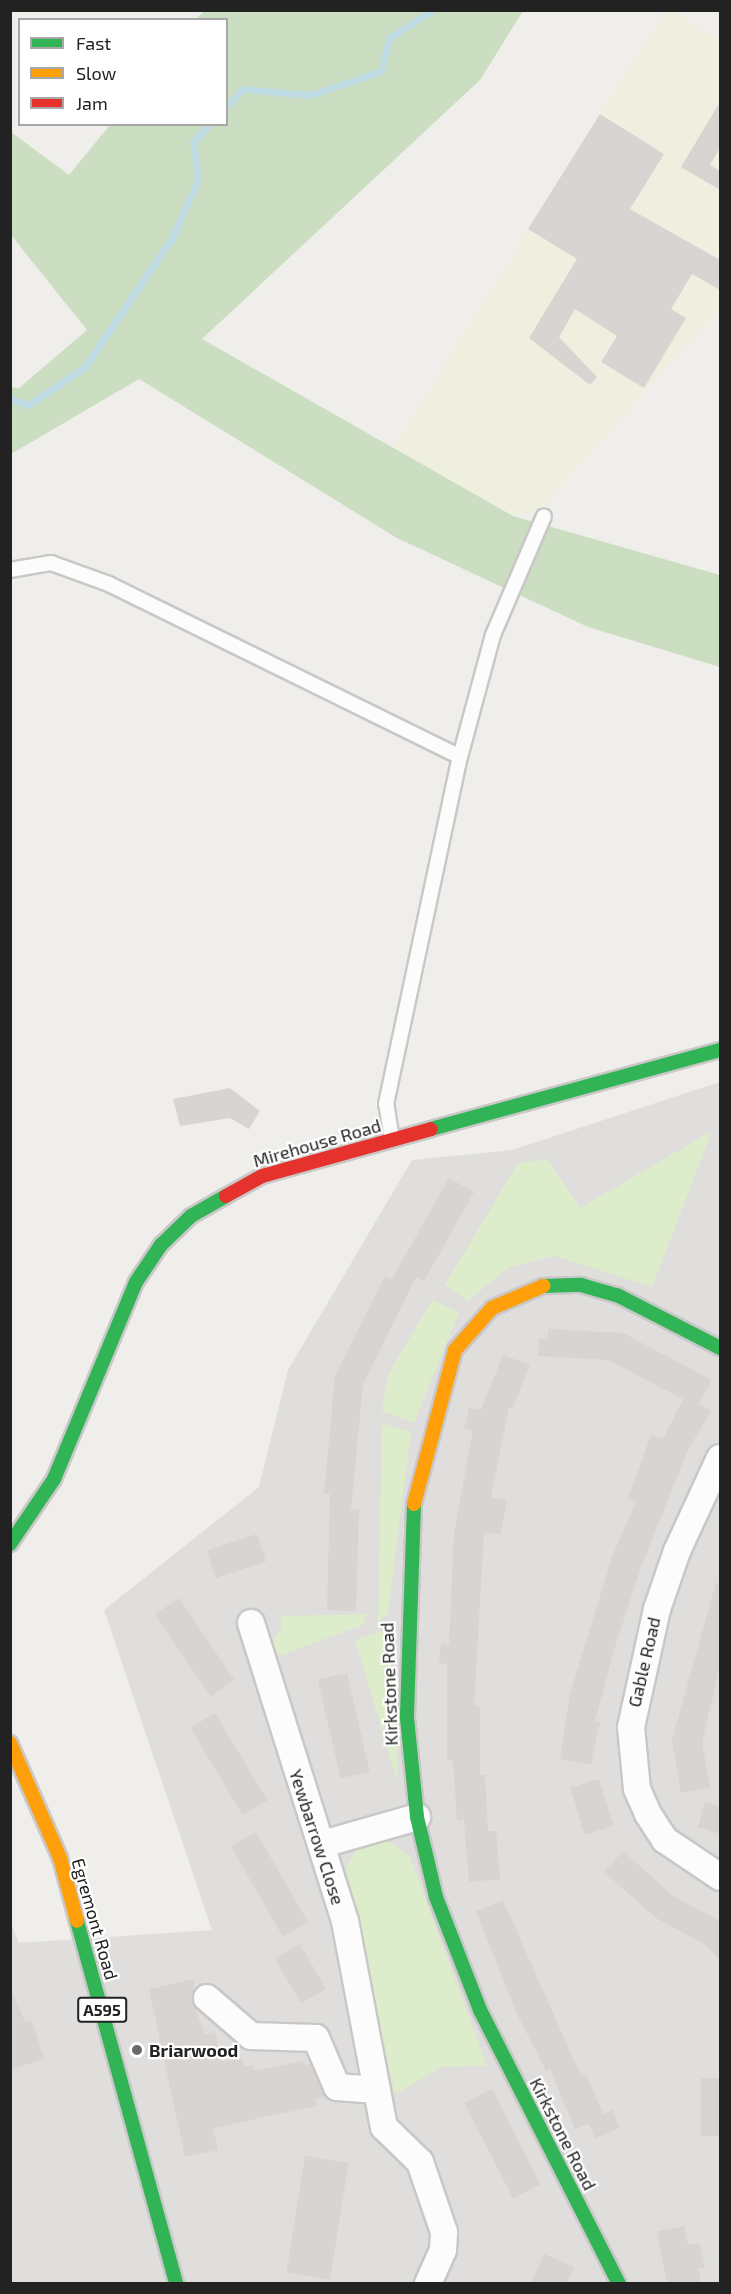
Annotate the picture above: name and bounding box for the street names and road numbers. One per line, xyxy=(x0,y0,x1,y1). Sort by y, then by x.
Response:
street label: Mirehouse Road xyxy=(251,1114,383,1172)
street label: Gable Road xyxy=(623,1615,665,1709)
street label: Kirkstone Road xyxy=(376,1622,402,1746)
street label: Yewbarrow Close xyxy=(285,1766,349,1908)
street label: Egremont Road xyxy=(67,1856,123,1982)
road number: A595 xyxy=(76,1997,128,2023)
street label: Kirkstone Road xyxy=(525,2074,601,2194)

